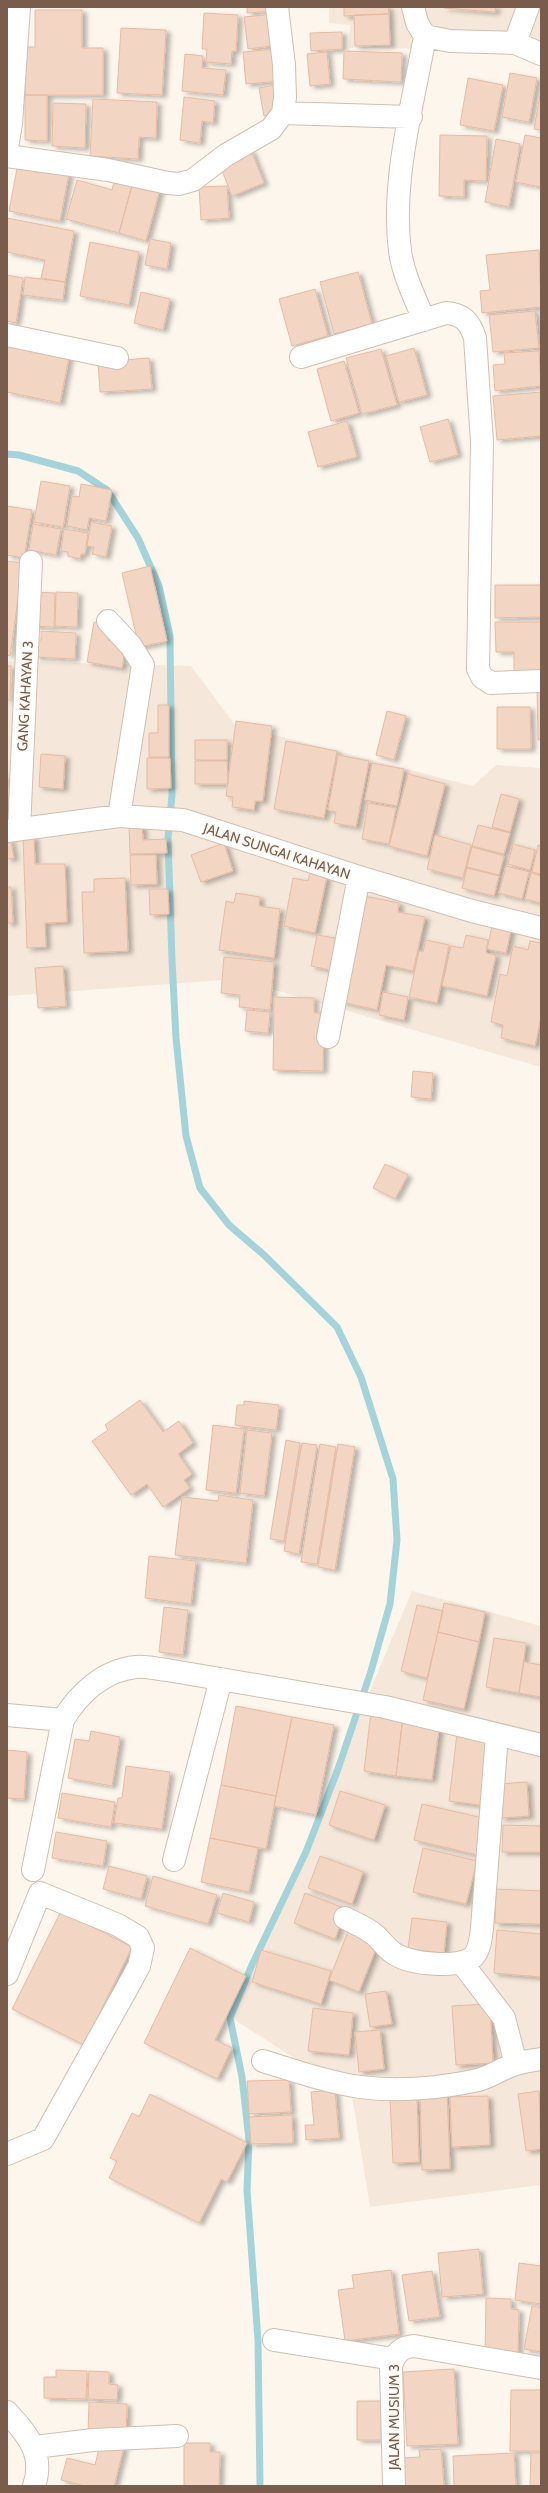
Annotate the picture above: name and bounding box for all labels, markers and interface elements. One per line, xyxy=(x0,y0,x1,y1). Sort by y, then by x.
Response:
street label: GANG KAHAYAN 3 xyxy=(13,640,37,752)
street label: JALAN SUNGAI KAHAYAN xyxy=(200,818,353,883)
street label: JALAN MUSIUM 3 xyxy=(385,2364,403,2471)

